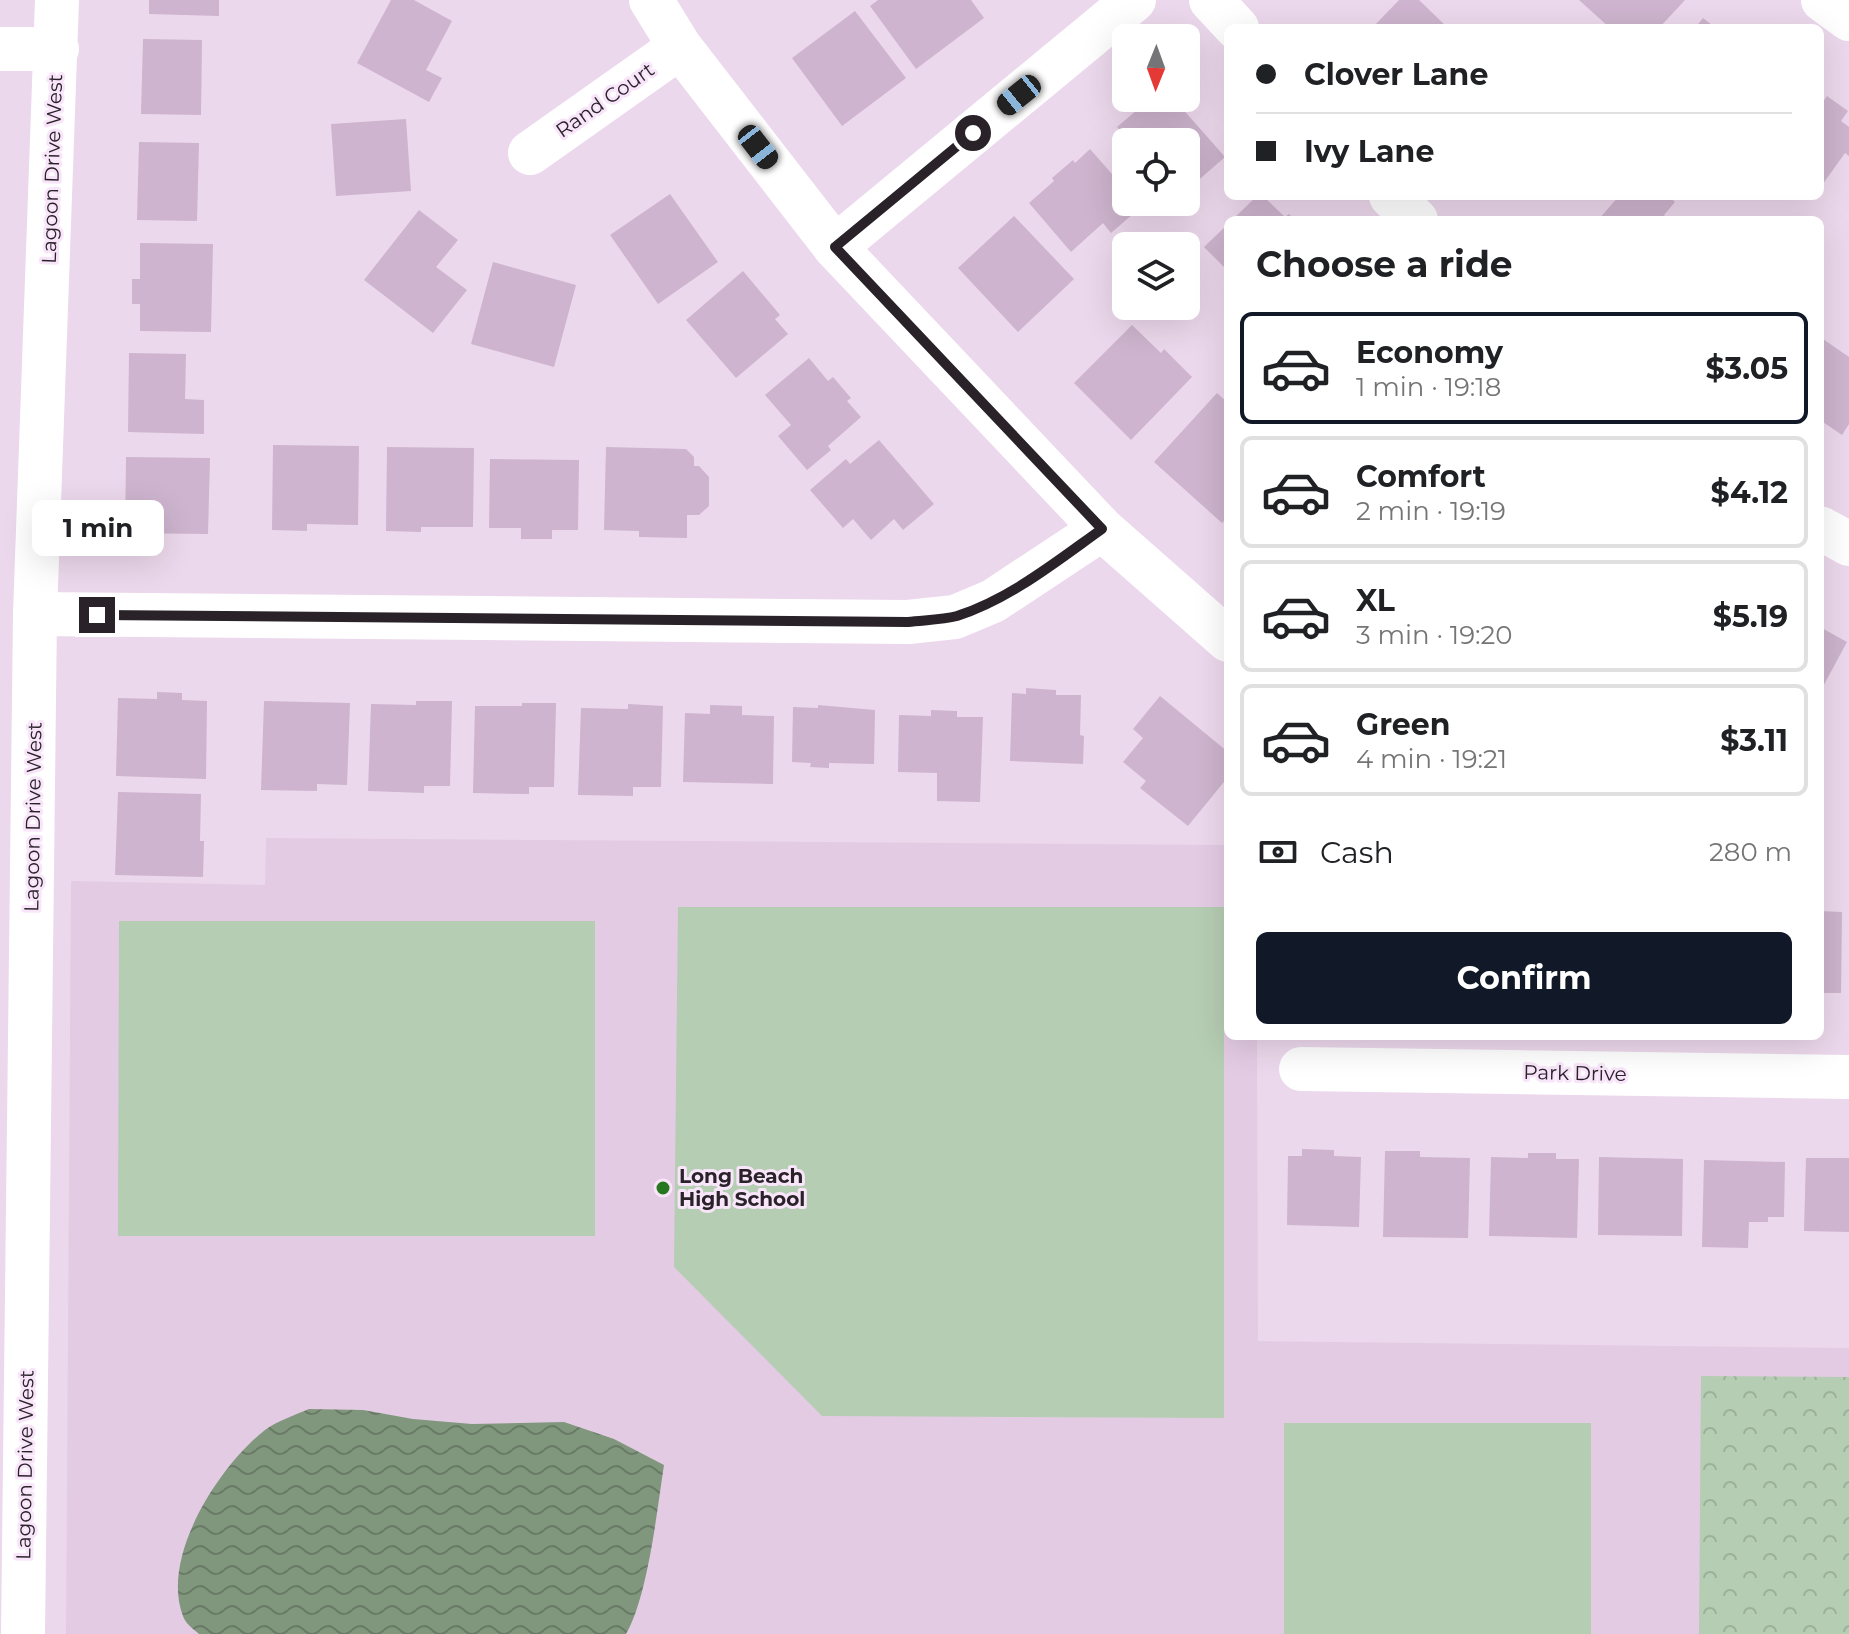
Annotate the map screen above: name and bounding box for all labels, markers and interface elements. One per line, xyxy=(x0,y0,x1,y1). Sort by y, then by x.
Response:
north arrow xyxy=(1112,24,1200,112)
map controls xyxy=(1112,24,1200,320)
text: Clover Lane xyxy=(1304,56,1488,93)
street label: Rand Court xyxy=(551,57,659,143)
car xyxy=(993,71,1045,119)
street label: Lagoon Drive West xyxy=(37,74,67,264)
route start xyxy=(955,115,991,151)
car xyxy=(734,121,782,173)
button: locate xyxy=(1112,128,1200,216)
text: Ivy Lane xyxy=(1304,133,1434,170)
button: layers xyxy=(1112,232,1200,320)
text: Choose a ride xyxy=(1256,242,1513,286)
icon: car xyxy=(1260,332,1332,404)
text: Economy xyxy=(1356,334,1503,371)
text: $3.05 xyxy=(1706,350,1788,387)
text: 1 min · 19:18 xyxy=(1356,371,1501,403)
icon: car xyxy=(1260,456,1332,528)
text: Comfort xyxy=(1356,458,1486,495)
text: $4.12 xyxy=(1710,474,1788,511)
text: 2 min · 19:19 xyxy=(1356,495,1506,527)
callout: 1 min xyxy=(31,499,163,555)
text: 1 min xyxy=(63,512,133,544)
icon: car xyxy=(1260,580,1332,652)
text: XL xyxy=(1356,582,1395,619)
route end xyxy=(79,597,115,633)
text: $5.19 xyxy=(1713,598,1788,635)
text: 3 min · 19:20 xyxy=(1356,619,1512,651)
icon: car xyxy=(1260,704,1332,776)
text: Green xyxy=(1356,706,1450,743)
street label: Lagoon Drive West xyxy=(19,722,47,912)
text: $3.11 xyxy=(1720,722,1788,759)
text: 4 min · 19:21 xyxy=(1356,743,1507,775)
icon: cash xyxy=(1256,830,1300,874)
text: Cash xyxy=(1320,834,1394,871)
text: 280 m xyxy=(1709,836,1792,868)
button: Confirm xyxy=(1256,932,1792,1024)
street label: Park Drive xyxy=(1523,1060,1627,1086)
place label: Long Beach High School xyxy=(679,1164,805,1211)
marker: Long Beach High School xyxy=(654,1179,672,1197)
street label: Lagoon Drive West xyxy=(11,1370,39,1560)

